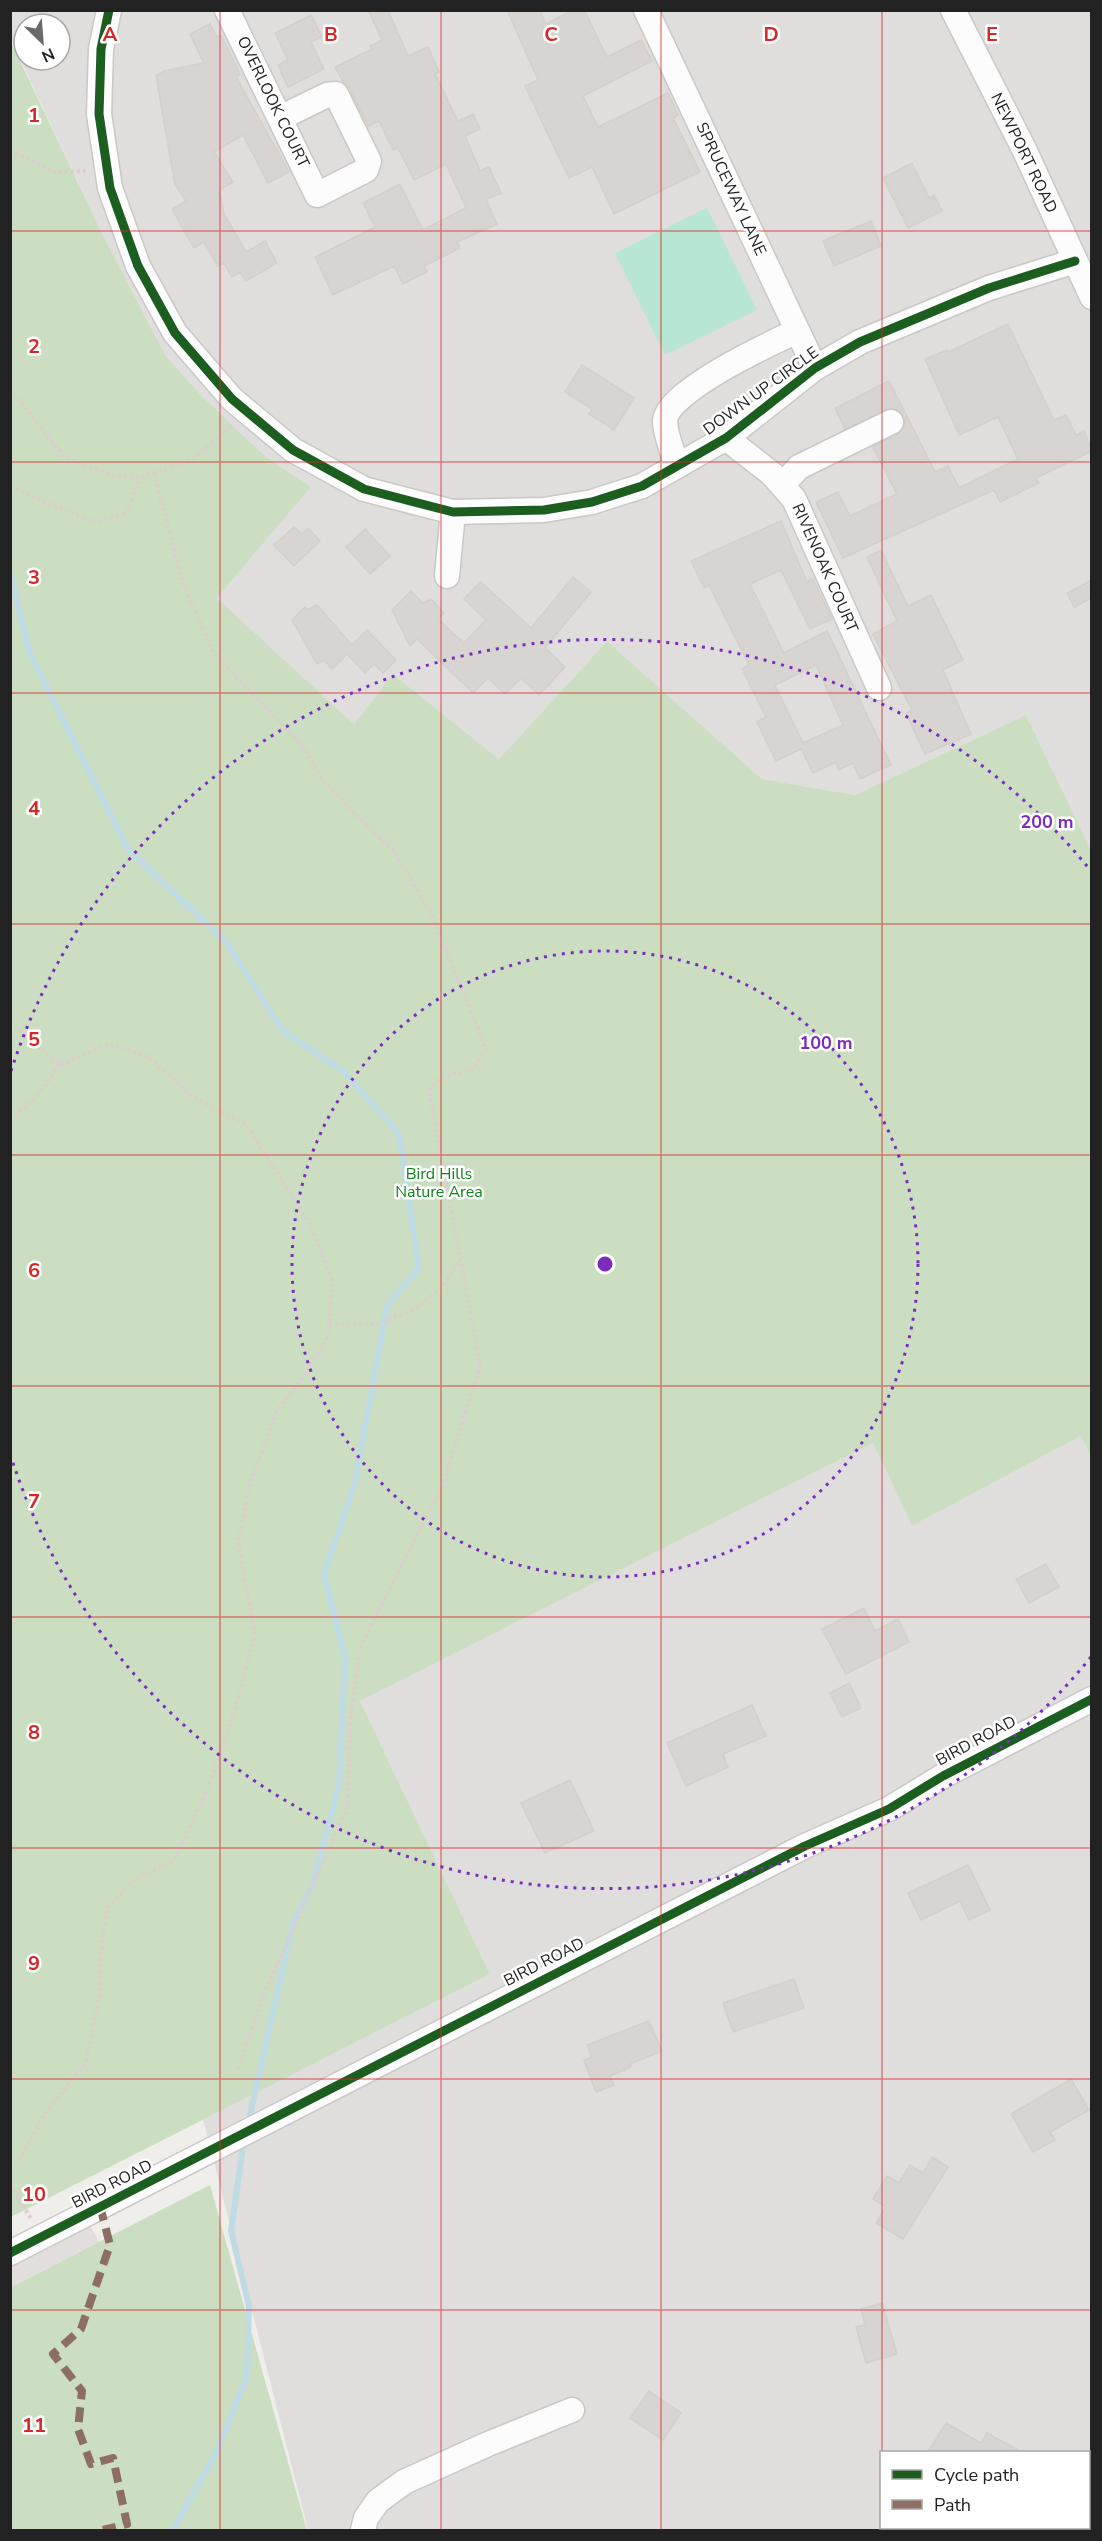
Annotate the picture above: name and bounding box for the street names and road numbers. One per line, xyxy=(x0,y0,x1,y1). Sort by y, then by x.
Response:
street label: OVERLOOK COURT xyxy=(232,32,315,172)
street label: NEWPORT ROAD xyxy=(985,89,1063,217)
street label: SPRUCEWAY LANE xyxy=(690,119,772,259)
street label: DOWN UP CIRCLE xyxy=(699,342,823,440)
street label: RIVENOAK COURT xyxy=(787,500,864,636)
street label: BIRD ROAD xyxy=(932,1711,1020,1771)
street label: BIRD ROAD xyxy=(500,1932,588,1992)
street label: BIRD ROAD xyxy=(68,2154,156,2214)

